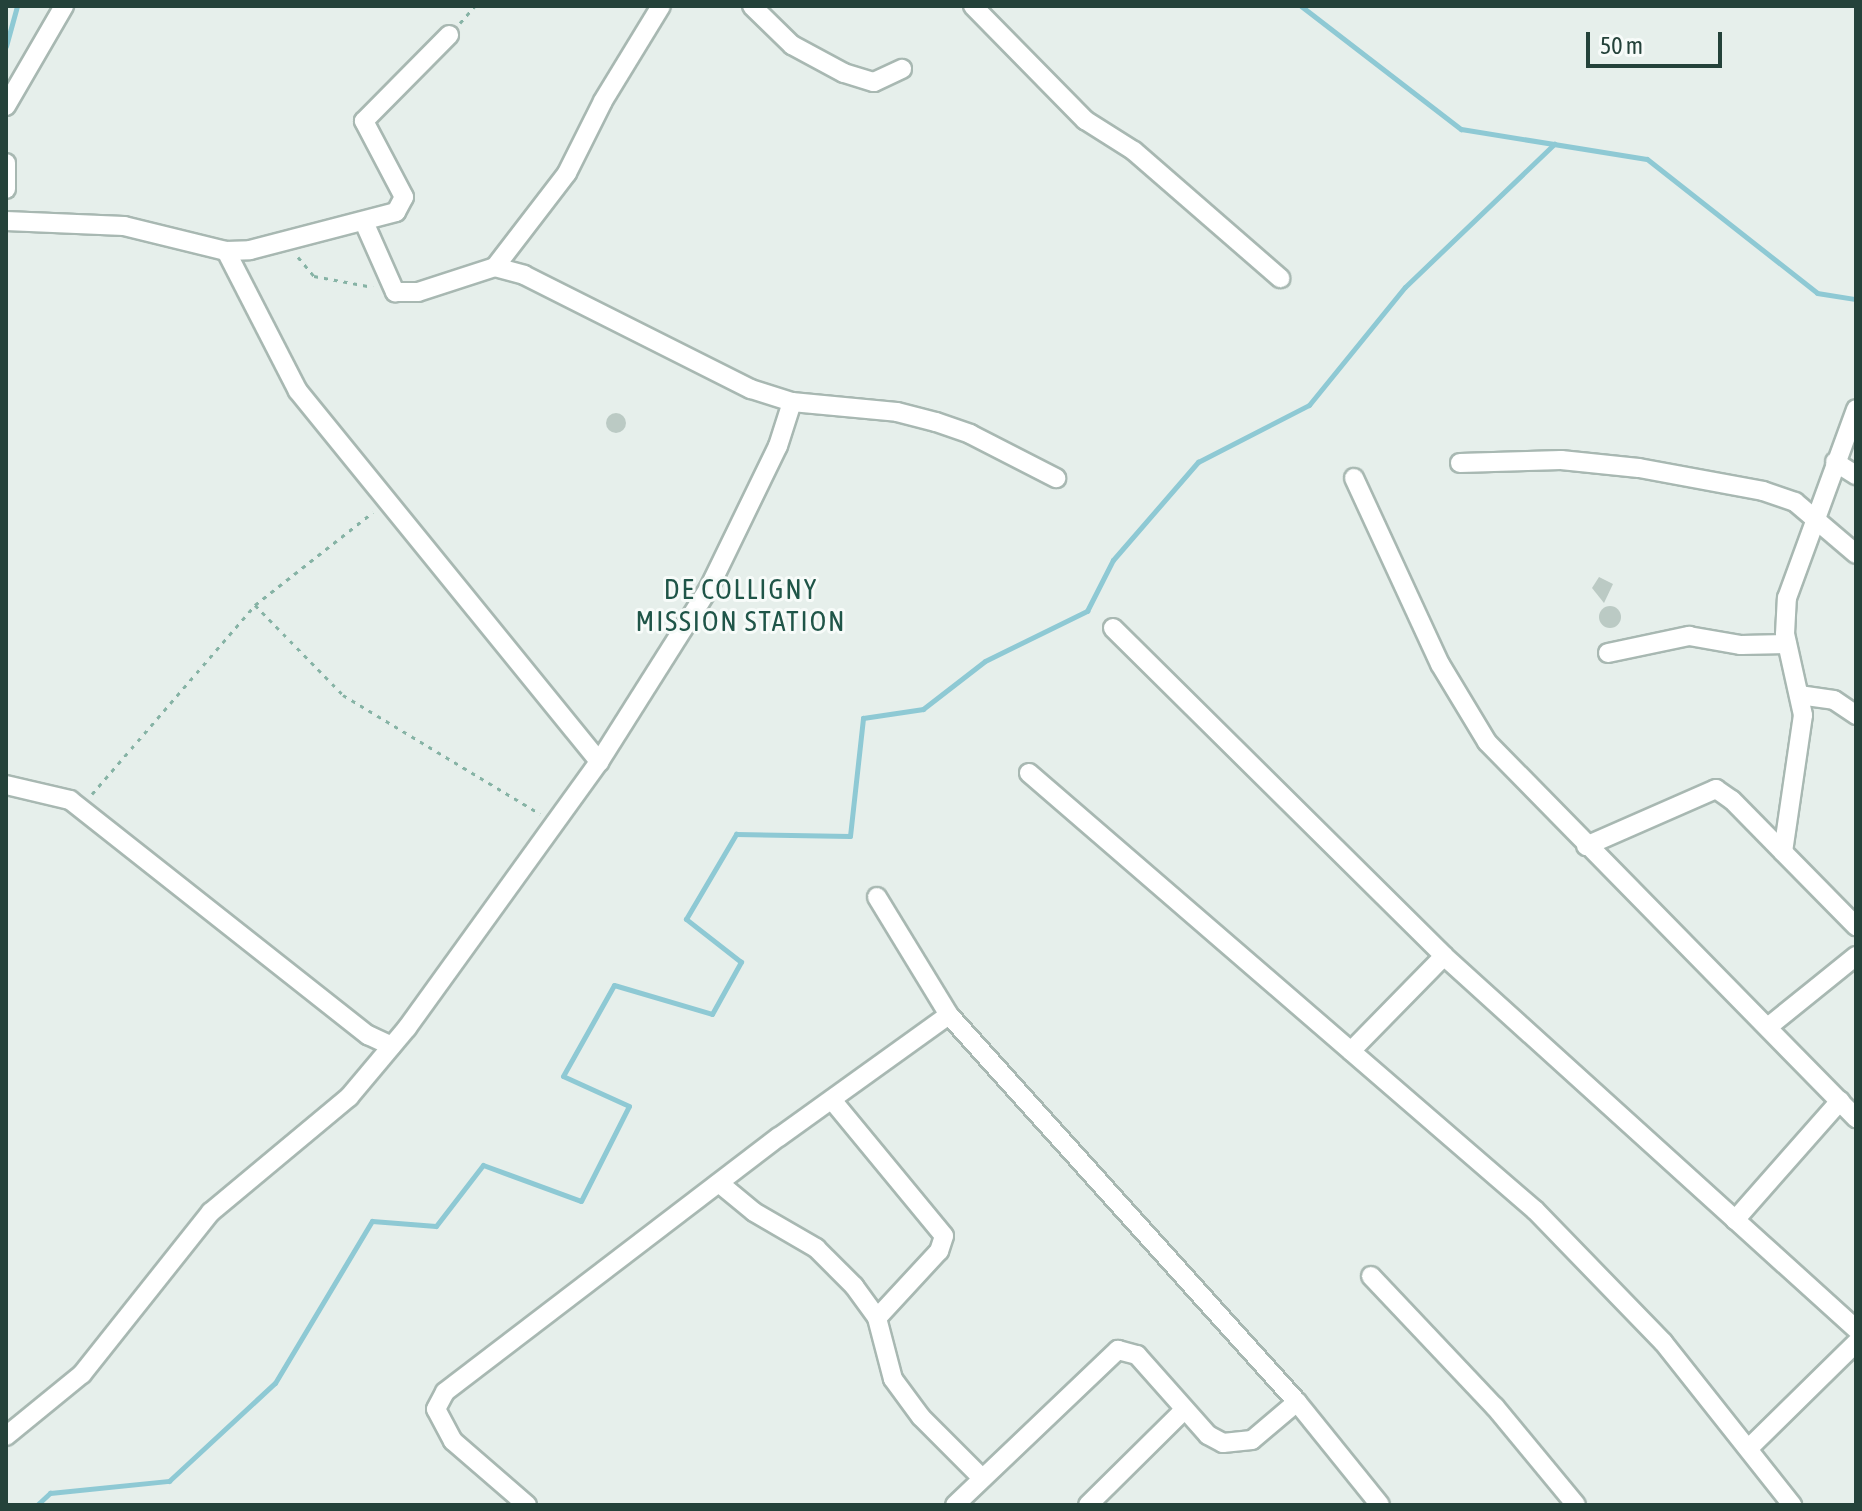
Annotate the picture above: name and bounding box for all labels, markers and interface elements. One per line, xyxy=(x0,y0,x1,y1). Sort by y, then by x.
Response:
scale bar xyxy=(1590,16,1726,66)
text: 50 m xyxy=(1600,32,1643,59)
district label: DE COLLIGNY MISSION STATION xyxy=(635,572,847,638)

